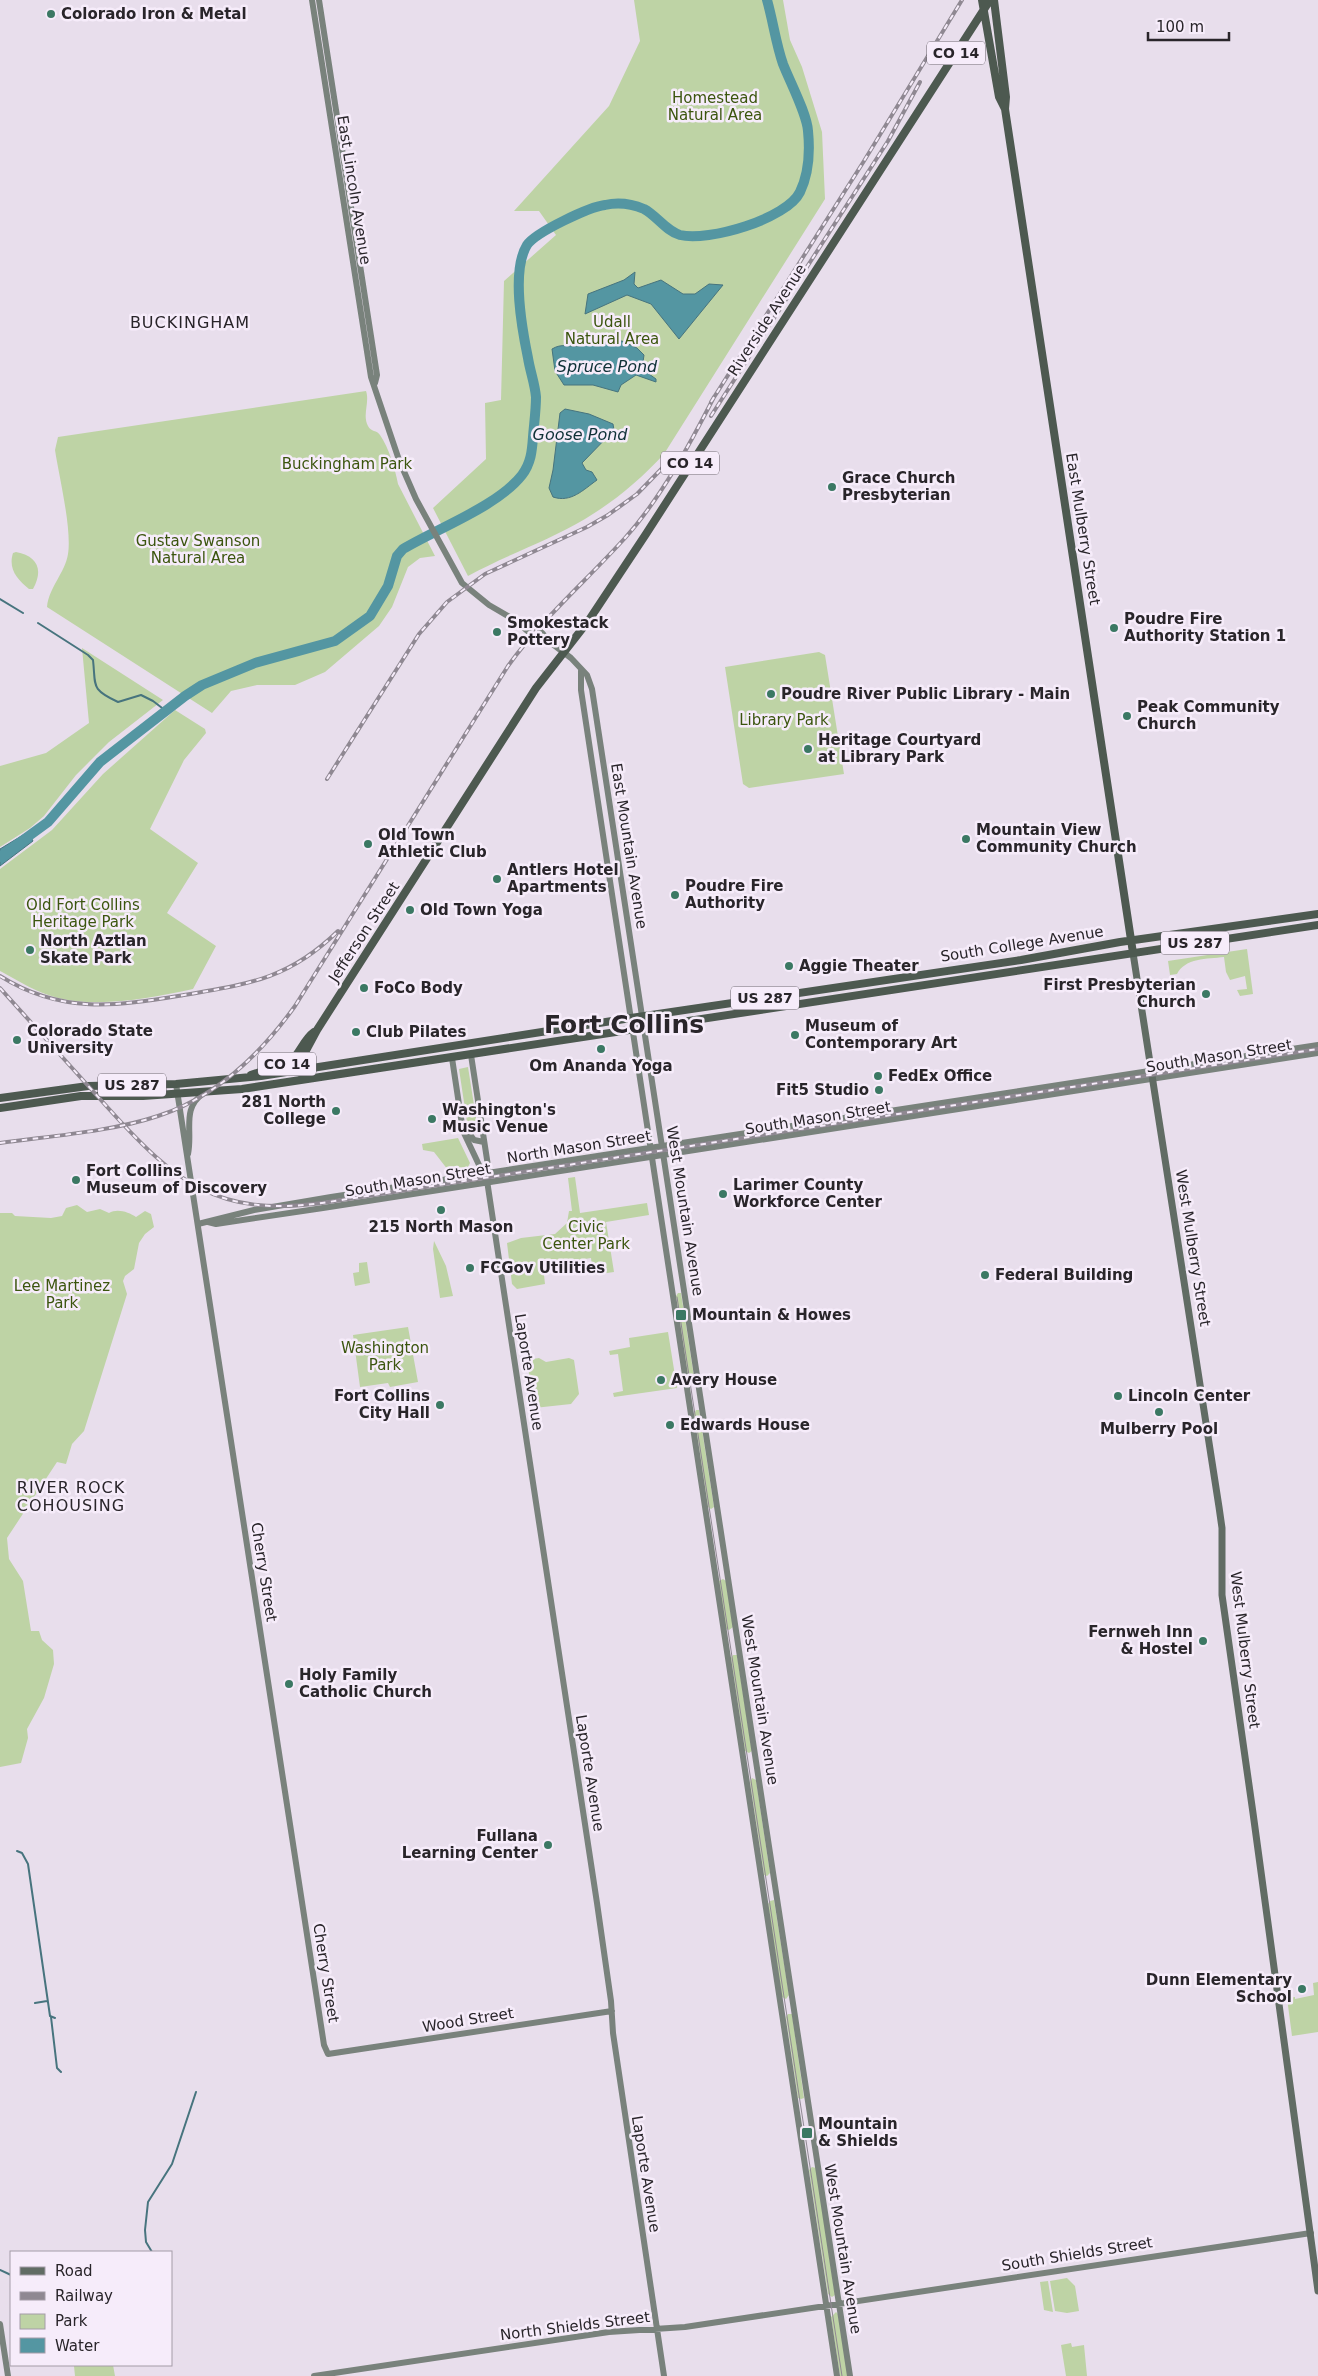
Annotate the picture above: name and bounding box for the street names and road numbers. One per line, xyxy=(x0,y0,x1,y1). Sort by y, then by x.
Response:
road number: CO 14 xyxy=(927,42,985,64)
street label: East Lincoln Avenue xyxy=(333,114,375,266)
street label: Riverside Avenue xyxy=(724,261,810,379)
road number: CO 14 xyxy=(661,452,719,474)
street label: East Mulberry Street xyxy=(1062,452,1104,606)
street label: East Mountain Avenue xyxy=(607,762,651,930)
street label: Jefferson Street xyxy=(324,878,403,986)
street label: South College Avenue xyxy=(939,922,1105,966)
road number: US 287 xyxy=(1161,931,1229,954)
road number: US 287 xyxy=(731,986,799,1010)
street label: South Mason Street xyxy=(1145,1036,1293,1076)
road number: CO 14 xyxy=(258,1052,316,1076)
road number: US 287 xyxy=(98,1074,166,1096)
street label: South Mason Street xyxy=(744,1098,892,1138)
street label: West Mountain Avenue xyxy=(663,1125,707,1297)
street label: North Mason Street xyxy=(506,1127,652,1167)
street label: South Mason Street xyxy=(344,1160,492,1200)
street label: West Mulberry Street xyxy=(1172,1168,1214,1328)
street label: Laporte Avenue xyxy=(511,1312,547,1432)
street label: Cherry Street xyxy=(247,1521,281,1623)
street label: West Mulberry Street xyxy=(1226,1570,1264,1730)
street label: West Mountain Avenue xyxy=(738,1614,782,1786)
street label: Laporte Avenue xyxy=(572,1713,608,1833)
street label: Cherry Street xyxy=(309,1922,343,2024)
street label: Wood Street xyxy=(421,2004,515,2036)
street label: Laporte Avenue xyxy=(628,2114,664,2234)
street label: West Mountain Avenue xyxy=(821,2163,865,2335)
street label: South Shields Street xyxy=(1000,2233,1154,2275)
street label: North Shields Street xyxy=(499,2308,651,2344)

